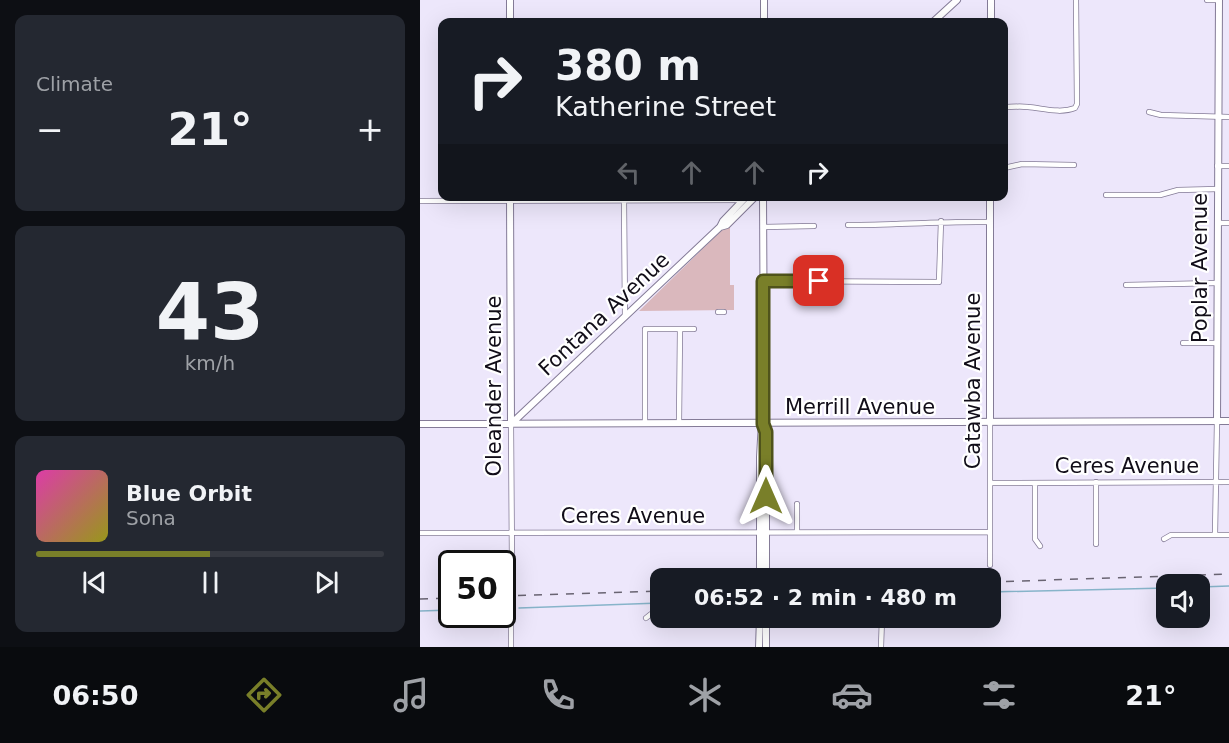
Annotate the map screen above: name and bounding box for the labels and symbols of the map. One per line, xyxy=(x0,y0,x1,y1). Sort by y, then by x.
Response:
street label: Poplar Avenue xyxy=(1188,193,1212,343)
street label: Fontana Avenue xyxy=(534,247,674,381)
pin xyxy=(793,255,844,306)
street label: Catawba Avenue xyxy=(961,293,985,469)
street label: Oleander Avenue xyxy=(482,295,506,477)
street label: Merrill Avenue xyxy=(785,395,935,419)
street label: Ceres Avenue xyxy=(1055,454,1199,478)
position arrow xyxy=(734,464,798,528)
street label: Ceres Avenue xyxy=(561,504,705,528)
speed limit sign: 50 xyxy=(438,550,516,628)

